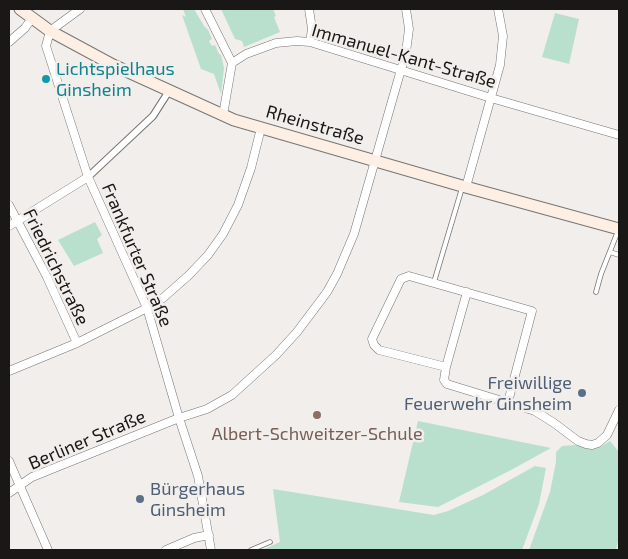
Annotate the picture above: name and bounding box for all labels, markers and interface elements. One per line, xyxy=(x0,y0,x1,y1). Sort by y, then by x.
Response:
street label: Immanuel-Kant-Straße xyxy=(309,19,499,93)
place label: Lichtspielhaus Ginsheim xyxy=(56,58,175,100)
marker: Lichtspielhaus Ginsheim xyxy=(40,73,52,85)
street label: Rheinstraße xyxy=(263,101,367,149)
street label: Frankfurter Straße xyxy=(97,180,177,330)
street label: Friedrichstraße xyxy=(18,205,94,329)
place label: Freiwillige Feuerwehr Ginsheim xyxy=(404,372,572,414)
marker: Freiwillige Feuerwehr Ginsheim xyxy=(576,387,588,399)
street label: Berliner Straße xyxy=(25,406,149,474)
marker: Albert-Schweitzer-Schule xyxy=(311,409,323,421)
place label: Albert-Schweitzer-Schule xyxy=(211,423,423,445)
place label: Bürgerhaus Ginsheim xyxy=(150,478,245,520)
marker: Bürgerhaus Ginsheim xyxy=(134,493,146,505)

